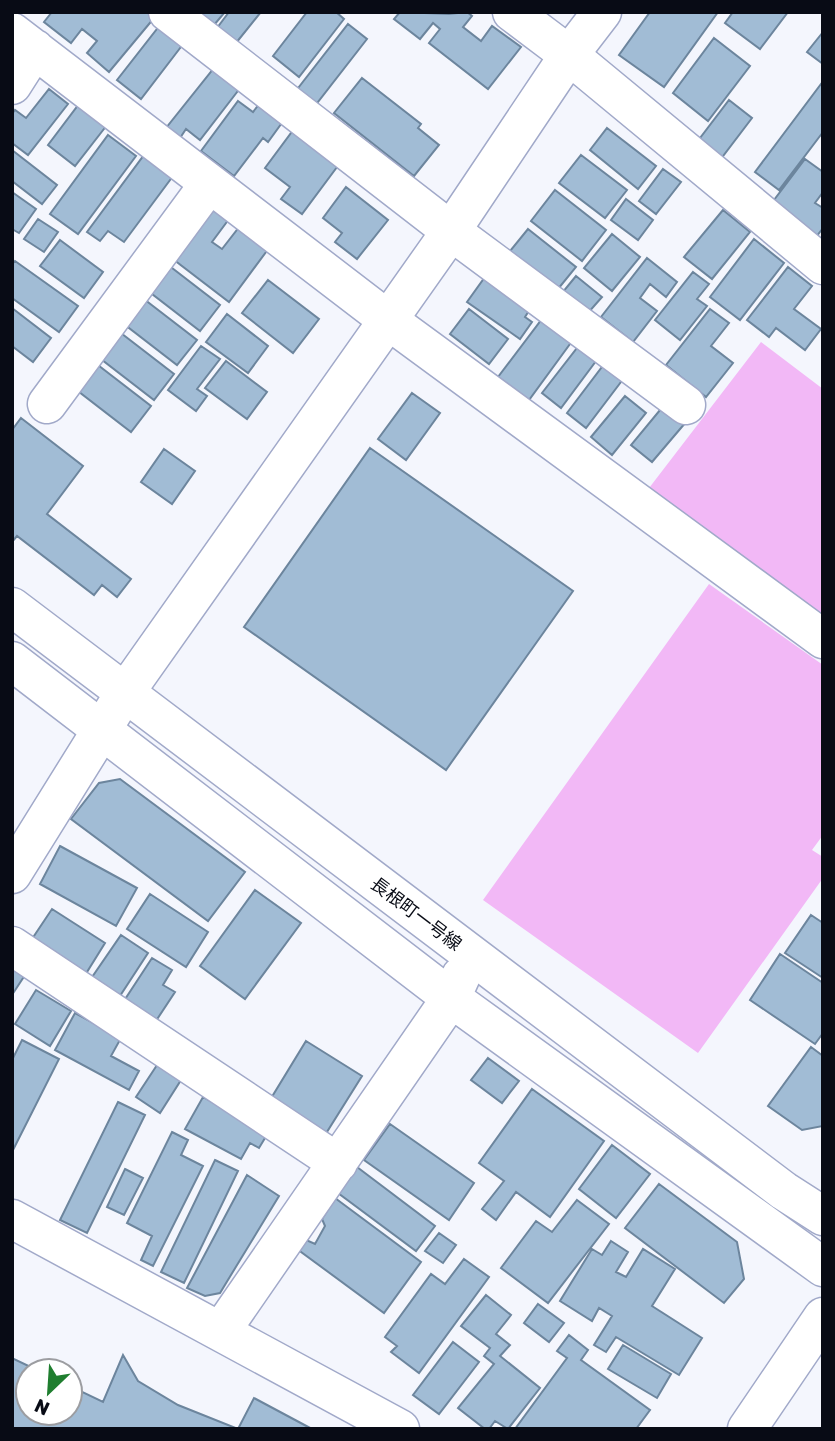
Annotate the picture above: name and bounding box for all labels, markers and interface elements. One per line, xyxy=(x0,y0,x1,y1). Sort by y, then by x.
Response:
street label: 長根町一号線 xyxy=(366,873,466,955)
north arrow xyxy=(14,1357,84,1427)
text: N xyxy=(31,1394,53,1420)

